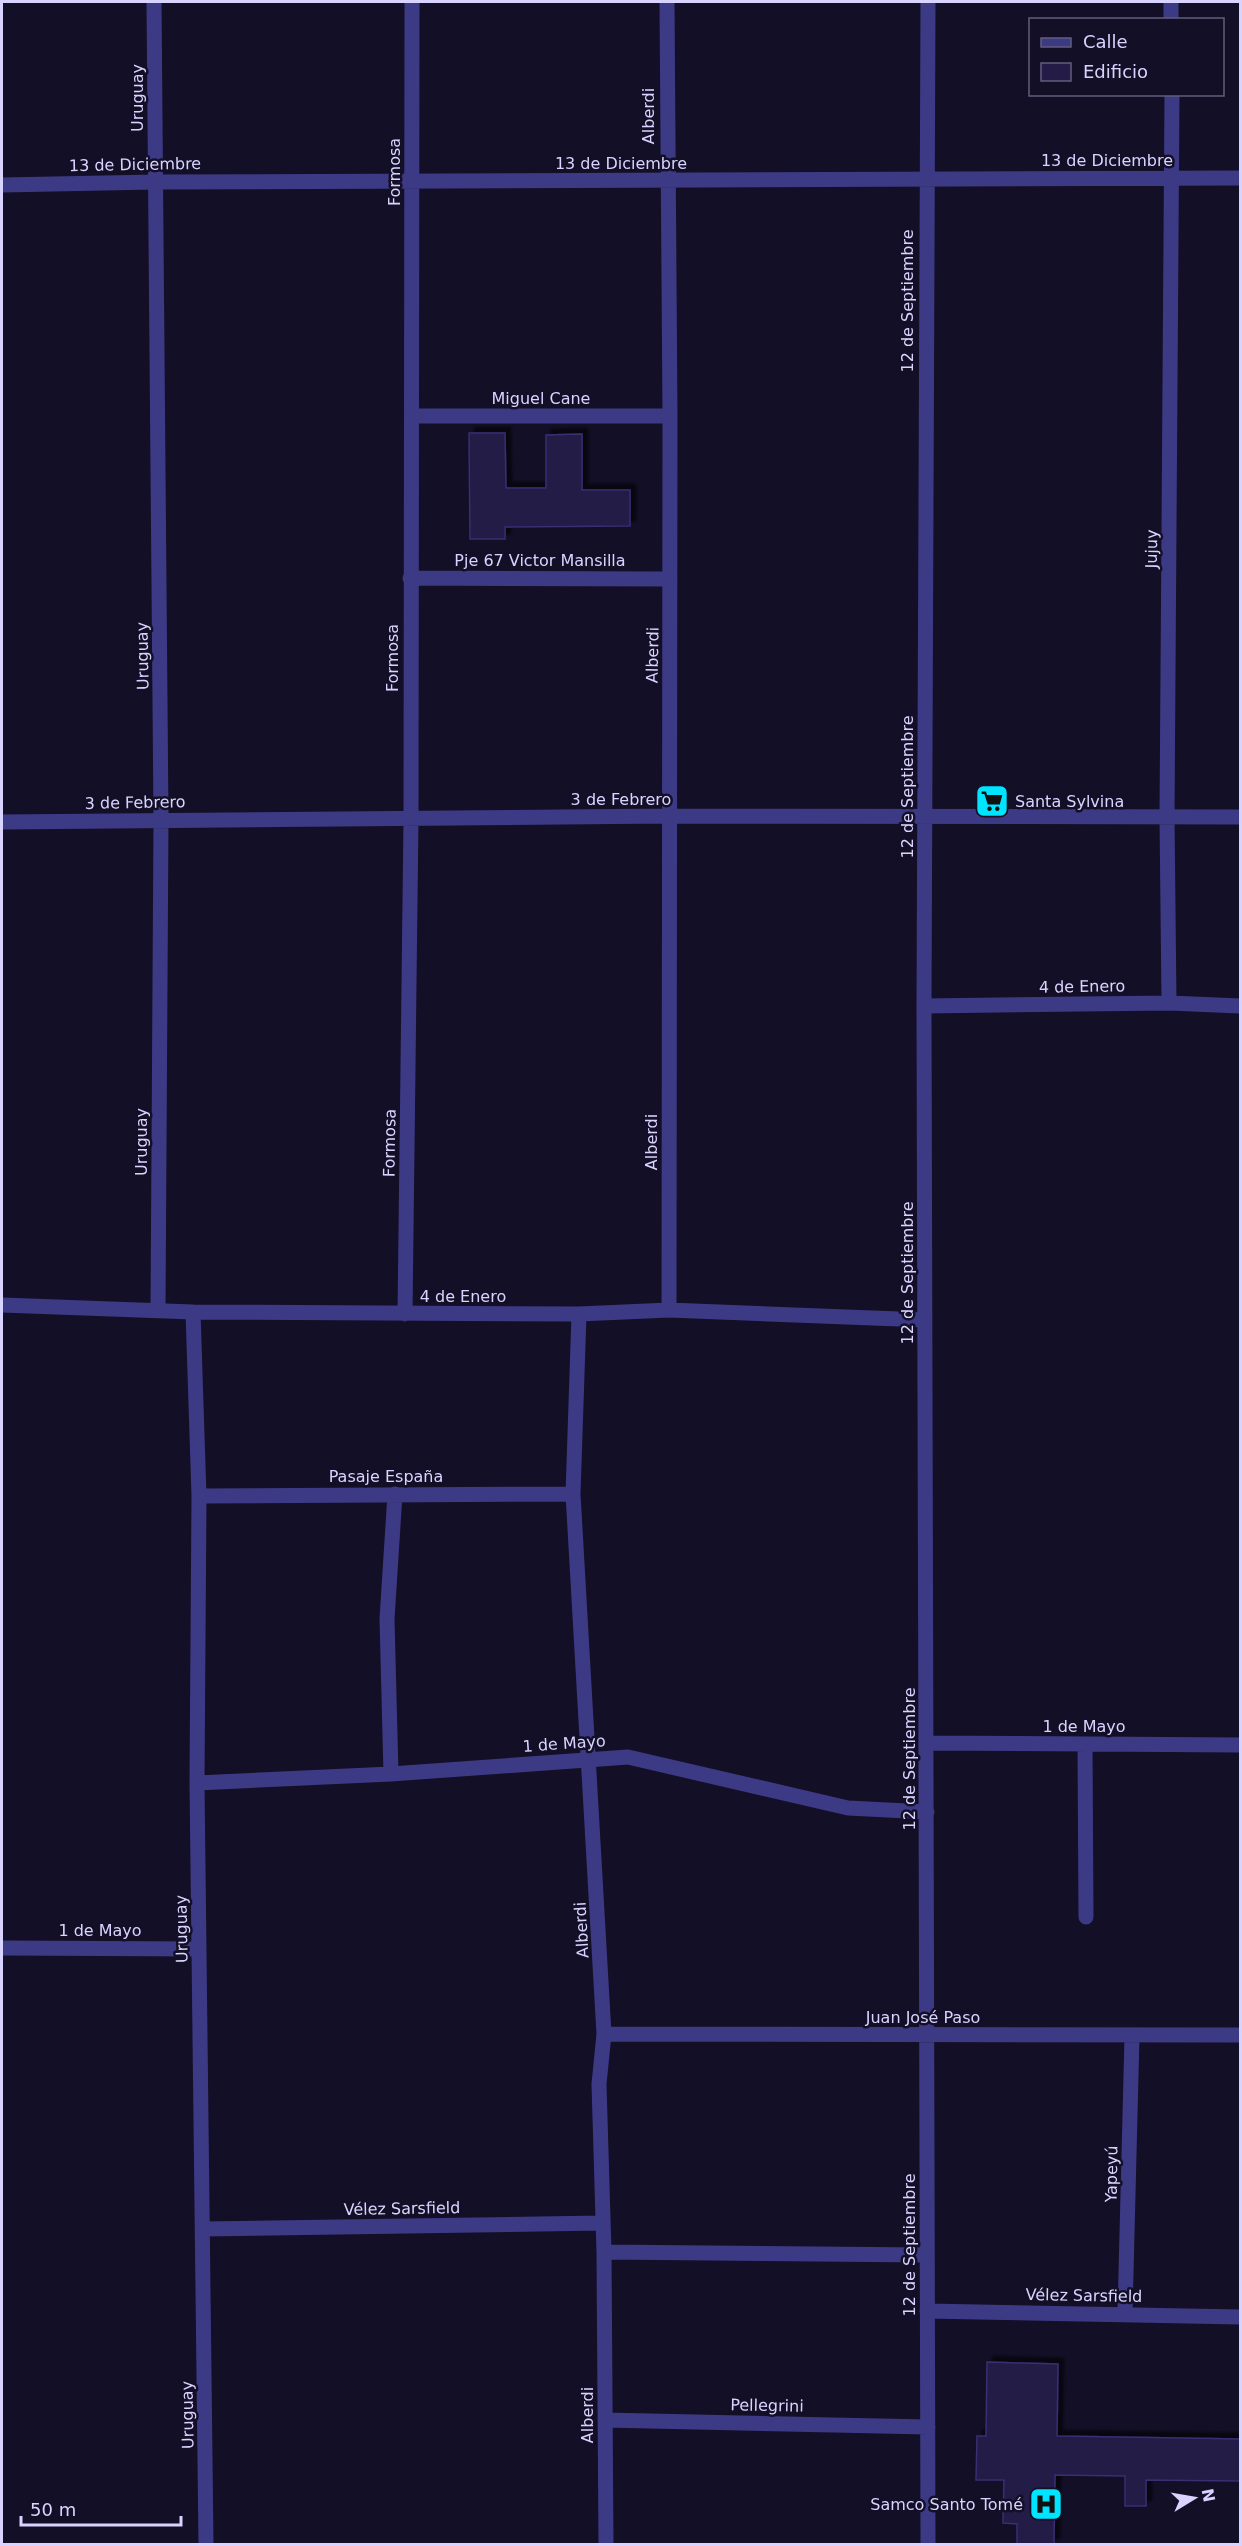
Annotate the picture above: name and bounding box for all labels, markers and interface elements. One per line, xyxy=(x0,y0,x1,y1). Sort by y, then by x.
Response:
legend xyxy=(1029,18,1224,96)
text: Calle xyxy=(1083,31,1128,52)
text: Edificio xyxy=(1083,61,1148,82)
street label: Uruguay xyxy=(128,64,147,132)
street label: Alberdi xyxy=(639,88,658,144)
street label: Formosa xyxy=(385,138,404,206)
street label: 13 de Diciembre xyxy=(1041,151,1173,170)
street label: 13 de Diciembre xyxy=(69,154,201,175)
street label: 13 de Diciembre xyxy=(555,154,687,173)
street label: 12 de Septiembre xyxy=(898,229,917,373)
street label: Miguel Cane xyxy=(492,389,590,408)
street label: Jujuy xyxy=(1142,529,1161,570)
street label: Pje 67 Victor Mansilla xyxy=(454,551,626,570)
street label: Uruguay xyxy=(132,622,153,690)
street label: Formosa xyxy=(383,624,402,692)
street label: Alberdi xyxy=(643,627,662,683)
street label: 12 de Septiembre xyxy=(898,715,917,859)
supermarket icon: Santa Sylvina xyxy=(974,783,1010,819)
street label: 3 de Febrero xyxy=(571,790,671,809)
street label: 3 de Febrero xyxy=(84,792,186,813)
place label: Santa Sylvina xyxy=(1015,792,1124,811)
street label: 4 de Enero xyxy=(1039,976,1125,997)
street label: Uruguay xyxy=(132,1108,151,1176)
street label: Formosa xyxy=(379,1109,400,1177)
street label: Alberdi xyxy=(642,1114,661,1170)
street label: 12 de Septiembre xyxy=(898,1201,917,1345)
street label: 4 de Enero xyxy=(420,1287,506,1306)
street label: Pasaje España xyxy=(329,1467,443,1486)
street label: 12 de Septiembre xyxy=(900,1687,919,1831)
street label: 1 de Mayo xyxy=(1042,1717,1126,1736)
street label: 1 de Mayo xyxy=(522,1731,606,1756)
street label: Uruguay xyxy=(171,1895,192,1963)
street label: Alberdi xyxy=(571,1901,592,1959)
street label: 1 de Mayo xyxy=(58,1921,142,1940)
street label: Juan José Paso xyxy=(865,2008,980,2027)
street label: Yapeyú xyxy=(1101,2145,1121,2204)
street label: 12 de Septiembre xyxy=(900,2173,919,2317)
street label: Vélez Sarsfield xyxy=(343,2198,461,2219)
street label: Vélez Sarsfield xyxy=(1025,2285,1143,2306)
street label: Uruguay xyxy=(177,2381,198,2449)
street label: Alberdi xyxy=(578,2387,597,2443)
street label: Pellegrini xyxy=(730,2395,804,2416)
north arrow xyxy=(1164,2468,1224,2528)
hospital icon: Samco Santo Tomé xyxy=(1028,2486,1064,2522)
text: N xyxy=(1198,2487,1219,2504)
scale bar xyxy=(21,2489,182,2527)
place label: Samco Santo Tomé xyxy=(870,2495,1023,2514)
text: 50 m xyxy=(30,2499,76,2520)

